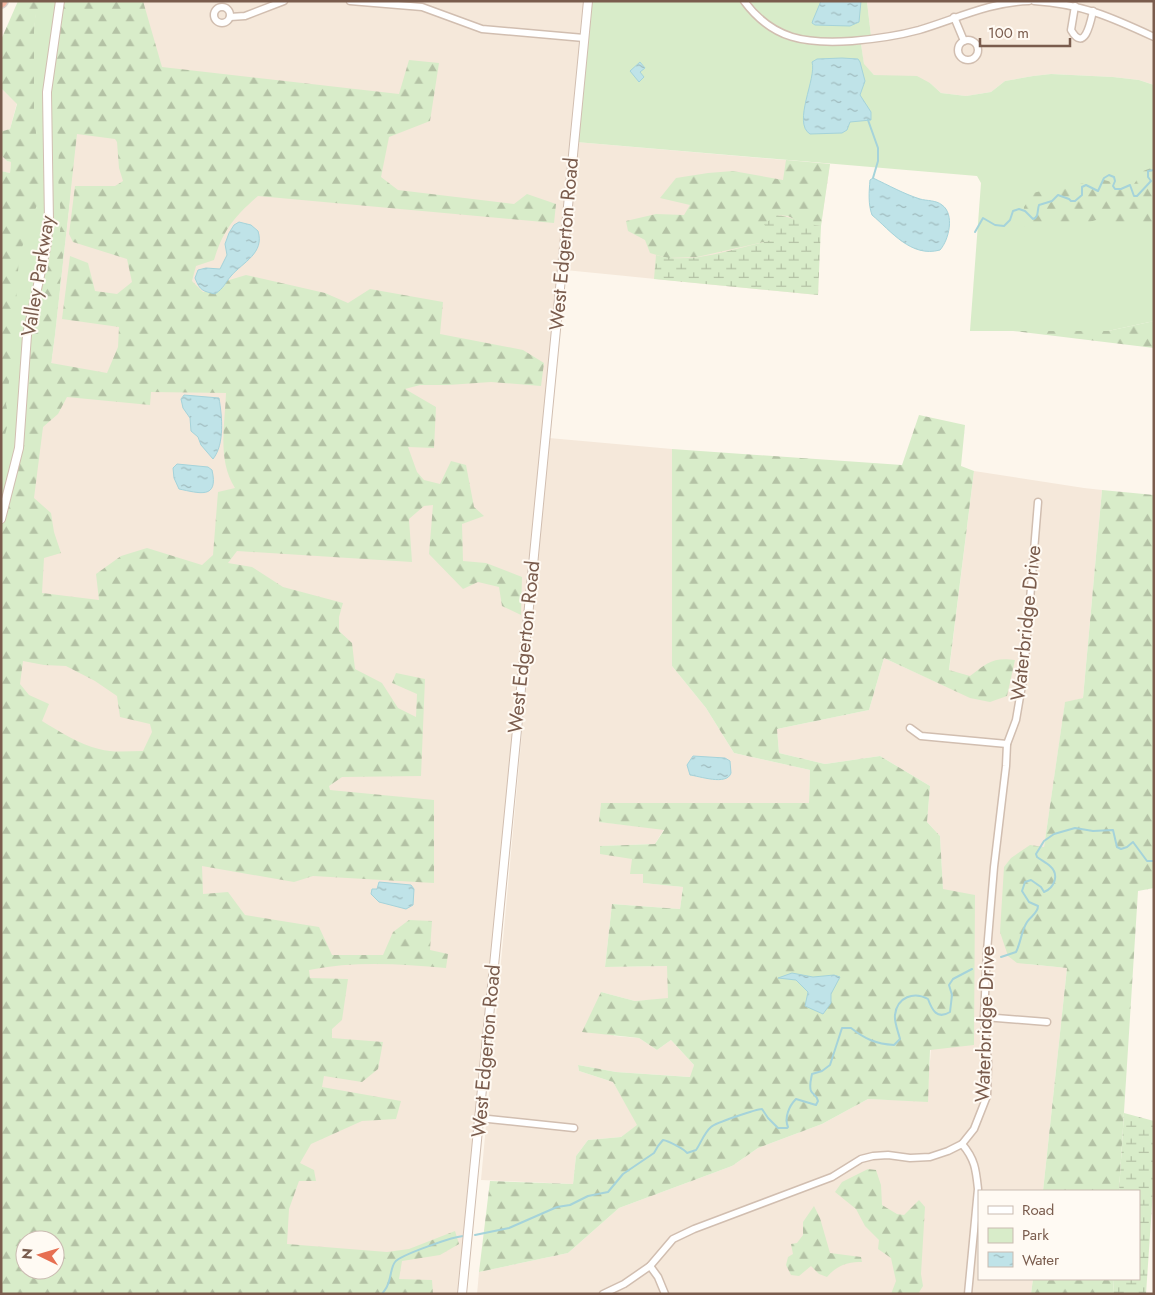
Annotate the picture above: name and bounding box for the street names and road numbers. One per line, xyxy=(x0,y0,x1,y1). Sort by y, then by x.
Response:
street label: West Edgerton Road xyxy=(542,156,586,332)
street label: Valley Parkway xyxy=(14,213,62,339)
street label: Waterbridge Drive xyxy=(1003,544,1049,702)
street label: West Edgerton Road xyxy=(501,559,547,735)
street label: Waterbridge Drive xyxy=(968,945,1002,1103)
street label: West Edgerton Road xyxy=(464,963,508,1139)

